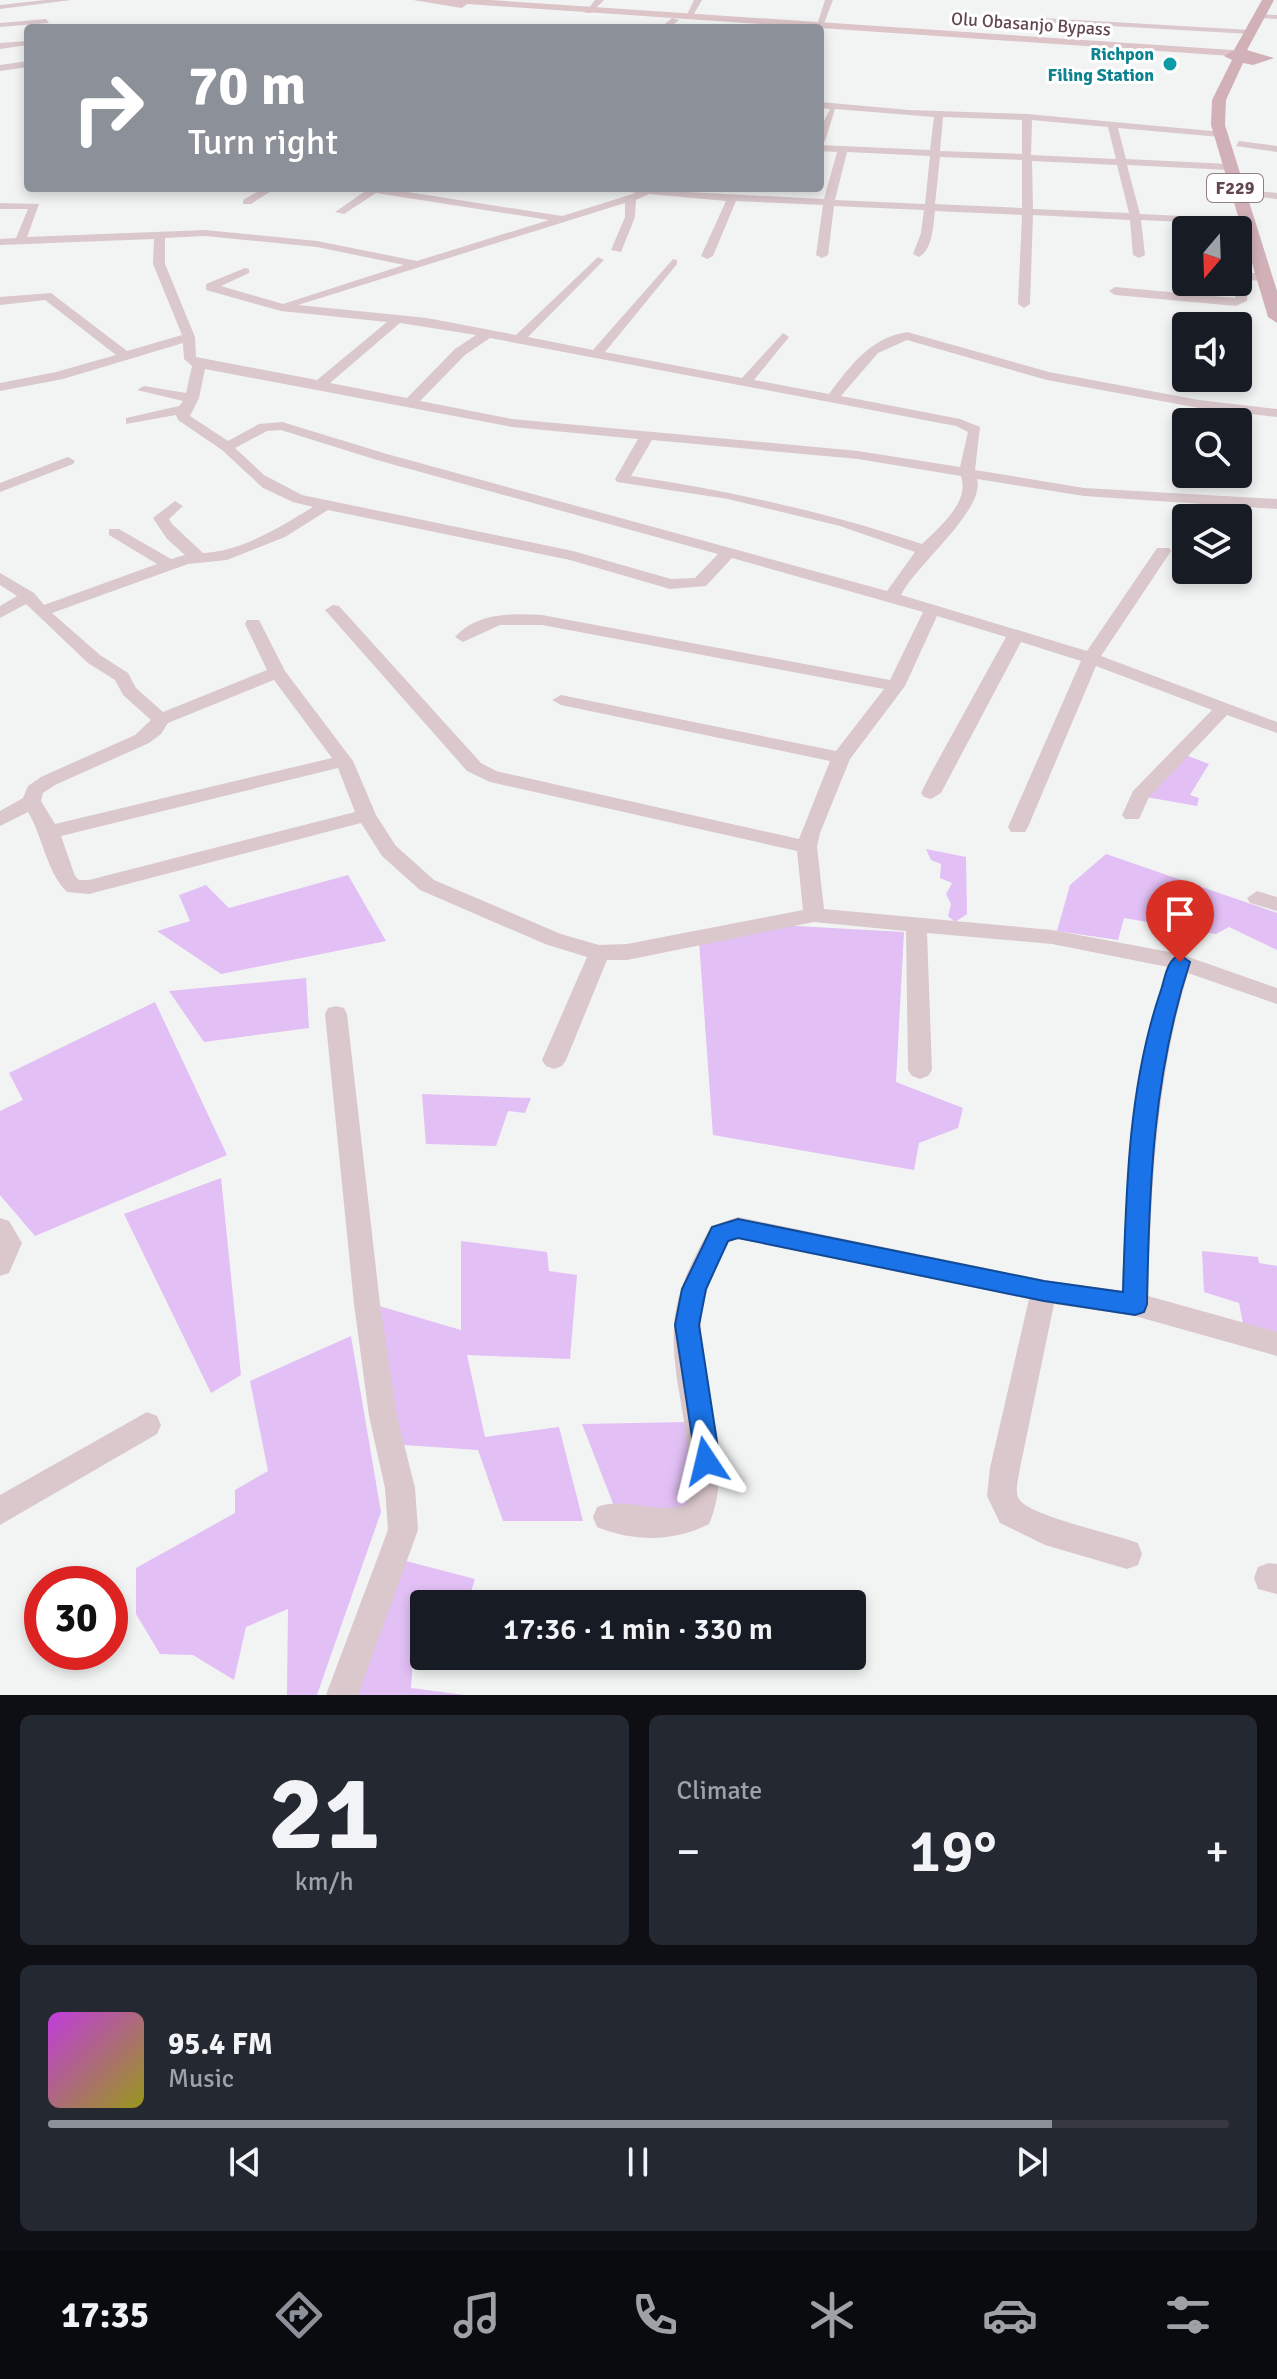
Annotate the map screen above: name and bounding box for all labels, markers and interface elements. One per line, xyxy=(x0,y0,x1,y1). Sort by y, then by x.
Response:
street label: Olu Obasanjo Bypass xyxy=(951,7,1112,41)
place label: Richpon Filing Station xyxy=(1048,43,1154,86)
text: 70 m xyxy=(188,51,306,120)
marker: Richpon Filing Station xyxy=(1161,55,1179,73)
icon: right xyxy=(56,56,160,160)
text: Turn right xyxy=(188,120,338,165)
road number: F229 xyxy=(1207,174,1263,202)
north arrow xyxy=(1172,216,1252,296)
map controls xyxy=(1172,216,1252,584)
button: sound xyxy=(1172,312,1252,392)
button: search xyxy=(1172,408,1252,488)
button: layers xyxy=(1172,504,1252,584)
pin xyxy=(1146,880,1214,962)
icon: arrive xyxy=(1158,892,1202,936)
position arrow xyxy=(664,1419,748,1503)
speed limit sign: 30 xyxy=(24,1566,128,1670)
text: 17:36 · 1 min · 330 m xyxy=(503,1611,773,1648)
text: 21 xyxy=(268,1750,380,1878)
text: Climate xyxy=(677,1775,762,1807)
text: 19° xyxy=(909,1815,997,1889)
text: − xyxy=(677,1825,700,1879)
text: + xyxy=(1205,1825,1229,1879)
text: km/h xyxy=(295,1866,354,1898)
text: 95.4 FM xyxy=(168,2026,273,2063)
text: Music xyxy=(168,2063,234,2095)
icon: previous xyxy=(223,2140,267,2184)
icon: pause xyxy=(616,2140,660,2184)
icon: next xyxy=(1010,2140,1054,2184)
icon: directions xyxy=(271,2287,327,2343)
icon: music xyxy=(449,2287,505,2343)
icon: phone xyxy=(627,2287,683,2343)
icon: climate xyxy=(804,2287,860,2343)
icon: car xyxy=(982,2287,1038,2343)
icon: filters xyxy=(1160,2287,1216,2343)
text: 17:35 xyxy=(61,2293,149,2338)

